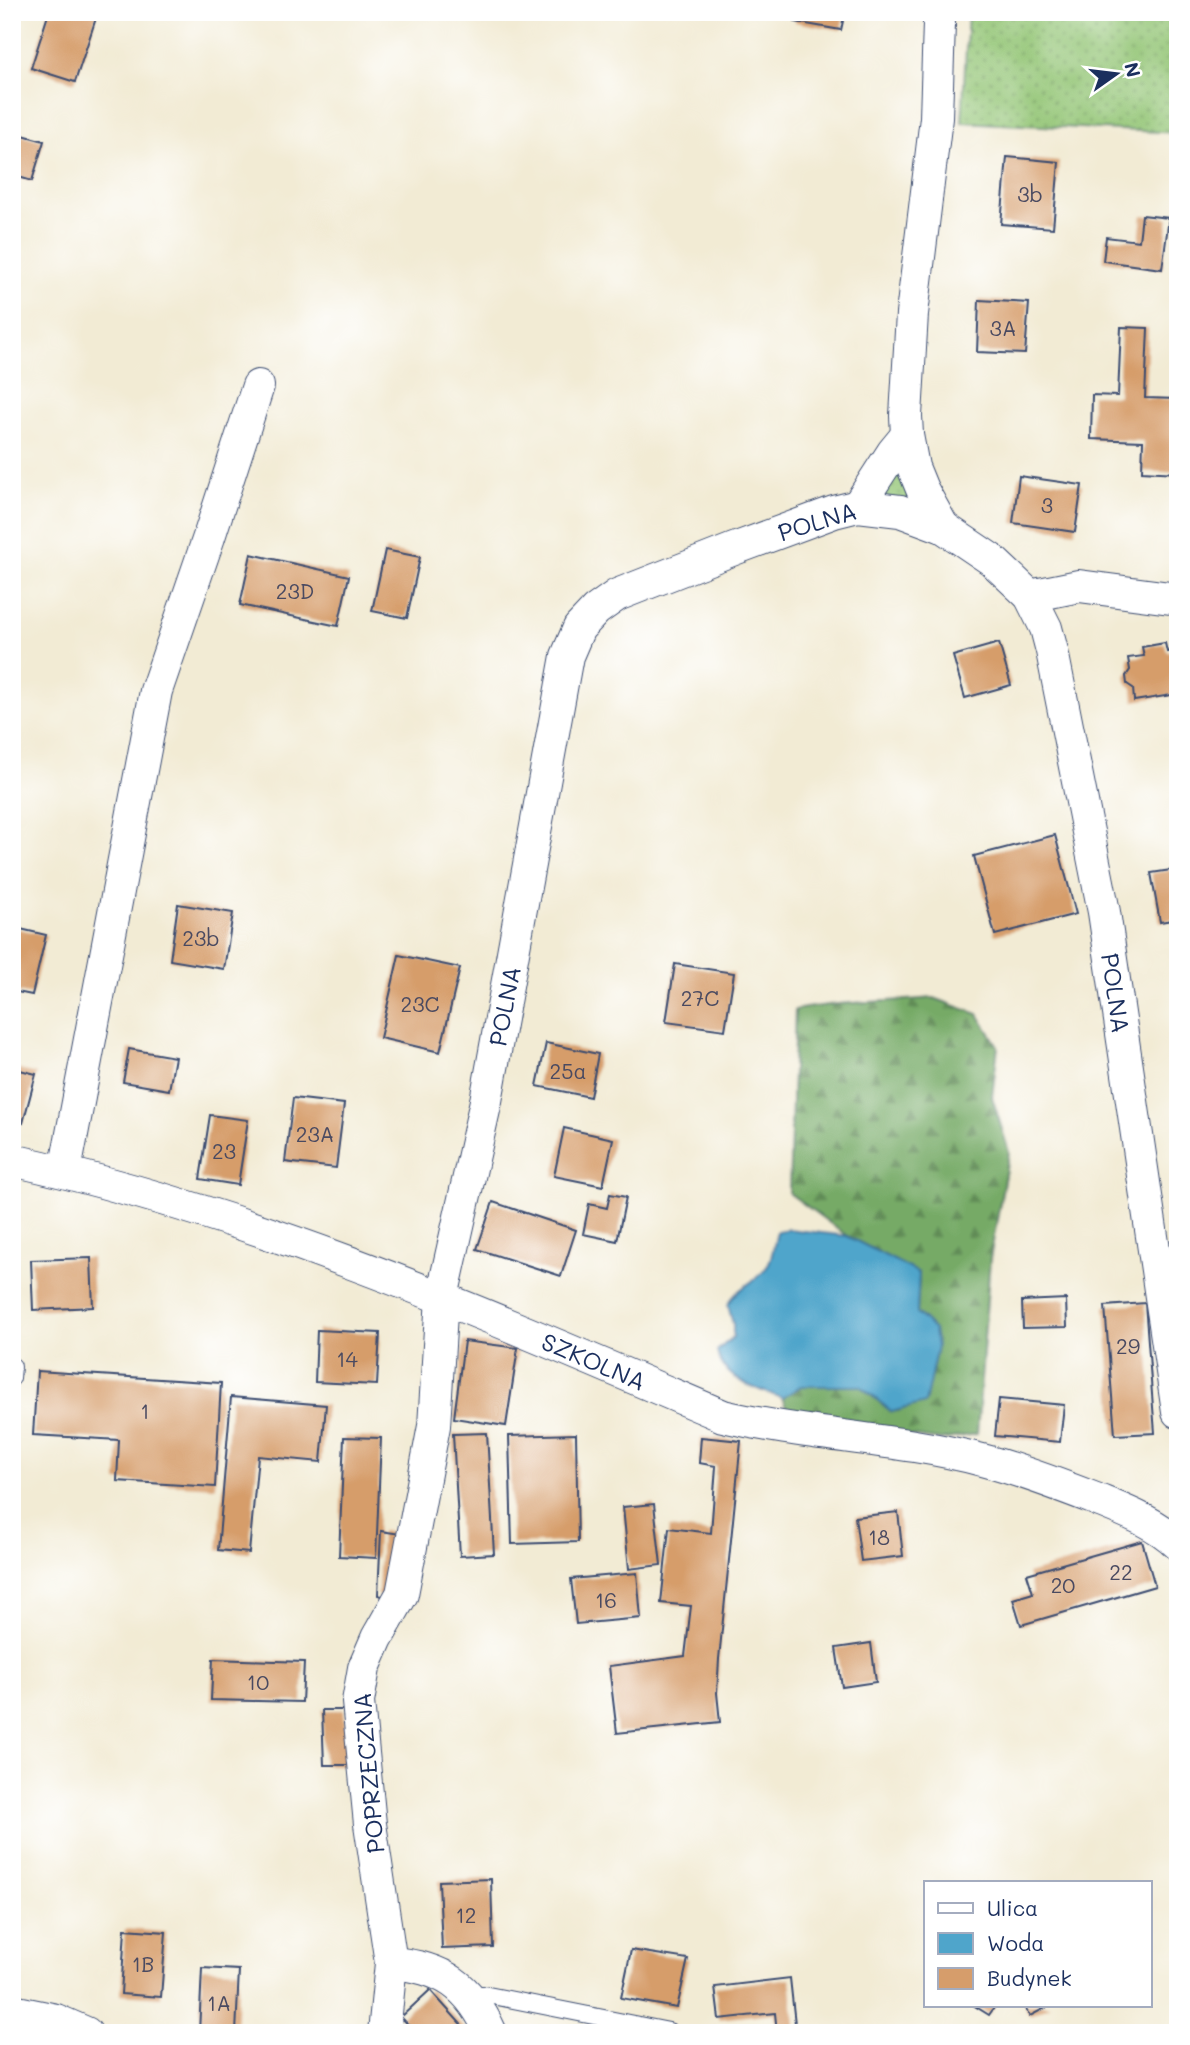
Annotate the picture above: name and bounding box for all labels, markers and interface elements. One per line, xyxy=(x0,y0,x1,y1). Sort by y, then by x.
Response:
north arrow xyxy=(1082,38,1152,108)
text: N xyxy=(1119,60,1147,80)
house number: 3b xyxy=(1017,180,1043,207)
house number: 3A xyxy=(990,314,1016,341)
house number: 3 xyxy=(1041,491,1053,518)
street label: POLNA xyxy=(774,494,860,548)
house number: 23D xyxy=(276,577,314,604)
house number: 23b xyxy=(182,924,220,951)
street label: POLNA xyxy=(1095,951,1137,1035)
street label: POLNA xyxy=(481,963,527,1049)
house number: 27C xyxy=(681,984,719,1011)
house number: 23C xyxy=(401,990,440,1017)
house number: 25a xyxy=(549,1057,587,1084)
house number: 23A xyxy=(296,1120,334,1147)
house number: 23 xyxy=(212,1137,236,1164)
street label: SZKOLNA xyxy=(537,1325,651,1397)
house number: 29 xyxy=(1116,1332,1140,1359)
house number: 14 xyxy=(336,1345,359,1372)
house number: 1 xyxy=(140,1397,150,1424)
house number: 18 xyxy=(868,1523,890,1550)
house number: 22 xyxy=(1109,1558,1133,1585)
house number: 20 xyxy=(1051,1571,1075,1598)
house number: 16 xyxy=(595,1586,617,1613)
house number: 10 xyxy=(247,1668,269,1695)
street label: POPRZECZNA xyxy=(346,1691,390,1855)
legend xyxy=(924,1881,1152,2007)
text: Ulica xyxy=(987,1894,1038,1921)
house number: 12 xyxy=(455,1901,477,1928)
text: Woda xyxy=(987,1929,1044,1956)
house number: 1B xyxy=(132,1950,154,1977)
text: Budynek xyxy=(987,1964,1072,1991)
house number: 1A xyxy=(207,1989,231,2016)

